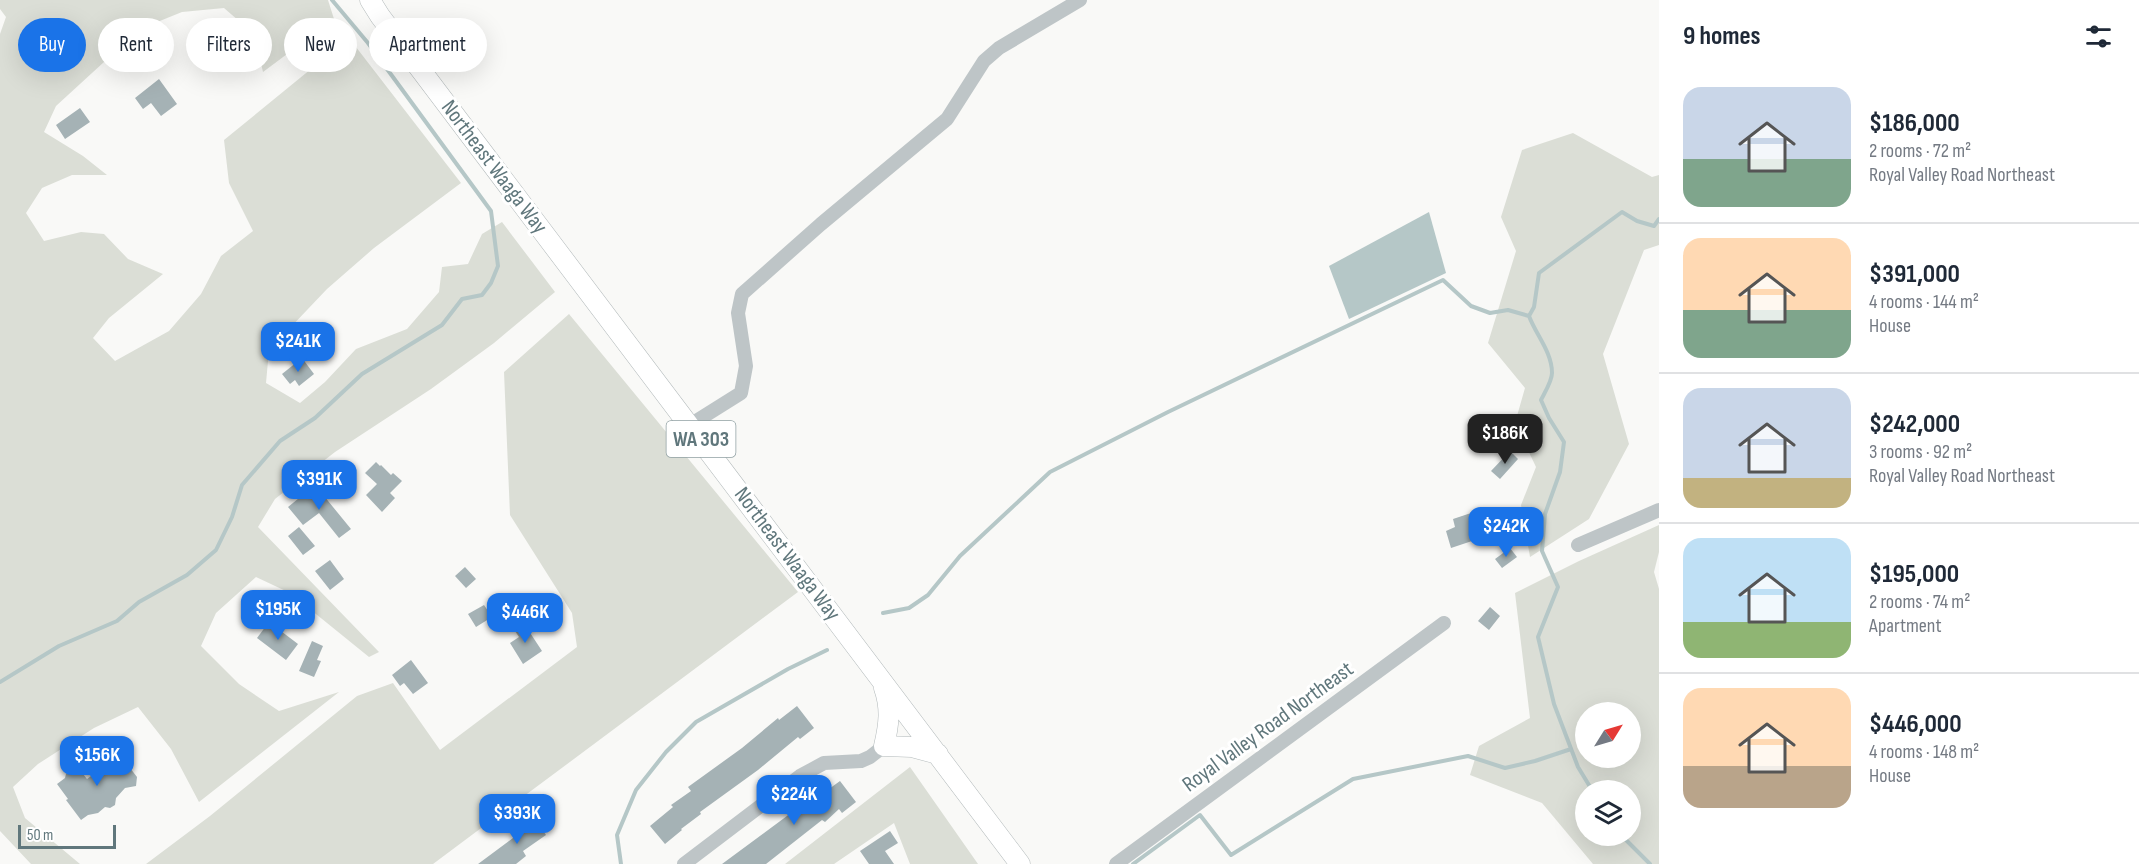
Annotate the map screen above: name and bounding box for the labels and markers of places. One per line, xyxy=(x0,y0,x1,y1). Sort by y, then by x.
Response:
pin: $241K xyxy=(256,322,340,373)
pin: $186K xyxy=(1463,414,1547,465)
pin: $391K xyxy=(277,460,361,511)
pin: $242K xyxy=(1464,507,1548,558)
pin: $195K xyxy=(236,590,320,641)
pin: $446K xyxy=(483,593,567,644)
pin: $156K xyxy=(55,736,139,787)
pin: $224K xyxy=(752,775,836,826)
pin: $393K xyxy=(475,794,559,845)

